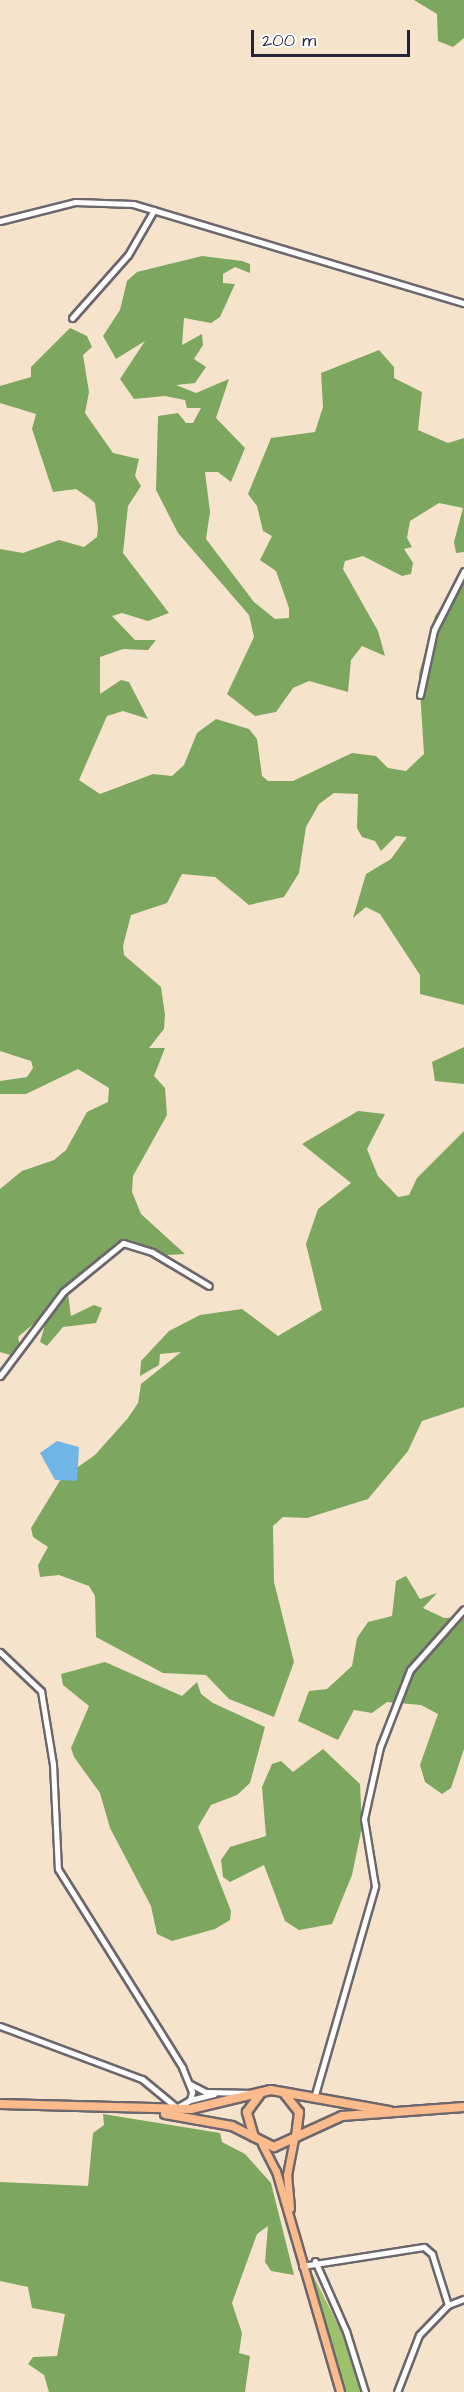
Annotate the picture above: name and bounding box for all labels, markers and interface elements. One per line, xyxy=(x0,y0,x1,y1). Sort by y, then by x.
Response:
scale bar xyxy=(254,18,413,56)
text: 200 m xyxy=(262,28,316,53)

